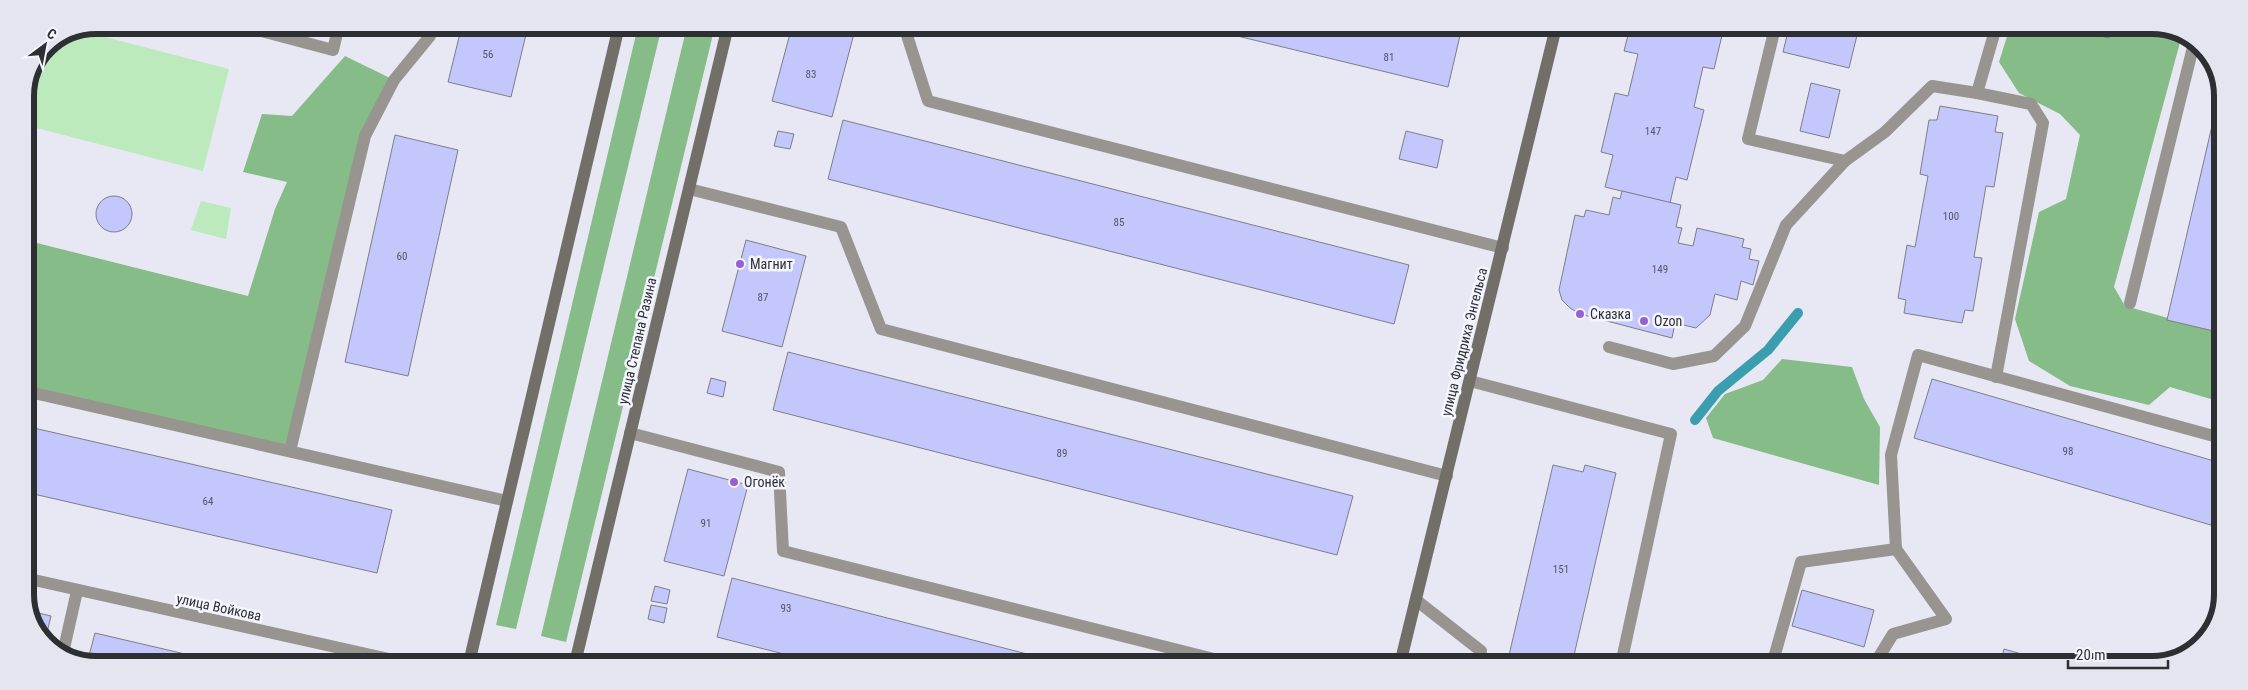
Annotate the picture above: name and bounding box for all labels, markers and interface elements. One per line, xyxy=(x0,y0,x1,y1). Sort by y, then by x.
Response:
north arrow xyxy=(20,20,70,70)
text: С xyxy=(44,25,60,43)
house number: 56 xyxy=(483,48,493,61)
house number: 81 xyxy=(1384,51,1394,64)
house number: 83 xyxy=(806,68,816,81)
house number: 147 xyxy=(1645,125,1661,138)
house number: 100 xyxy=(1943,210,1959,223)
house number: 85 xyxy=(1114,216,1124,229)
house number: 60 xyxy=(397,250,407,263)
place label: Магнит xyxy=(750,256,793,272)
marker: Магнит xyxy=(734,258,746,270)
house number: 149 xyxy=(1652,263,1668,276)
street label: улица Фридриха Энгельса xyxy=(1438,266,1490,418)
street label: улица Степана Разина xyxy=(615,276,659,406)
house number: 87 xyxy=(758,291,768,304)
place label: Сказка xyxy=(1590,306,1631,322)
marker: Сказка xyxy=(1574,308,1586,320)
place label: Ozon xyxy=(1654,313,1682,329)
marker: Ozon xyxy=(1638,315,1650,327)
house number: 98 xyxy=(2063,445,2073,458)
house number: 89 xyxy=(1057,447,1067,460)
place label: Огонёк xyxy=(744,474,785,490)
marker: Огонёк xyxy=(728,476,740,488)
house number: 64 xyxy=(203,495,214,508)
house number: 91 xyxy=(701,517,711,530)
house number: 151 xyxy=(1553,563,1569,576)
street label: улица Войкова xyxy=(175,590,263,624)
house number: 93 xyxy=(781,602,791,615)
scale bar xyxy=(2068,638,2168,670)
text: 20 m xyxy=(2076,646,2106,664)

